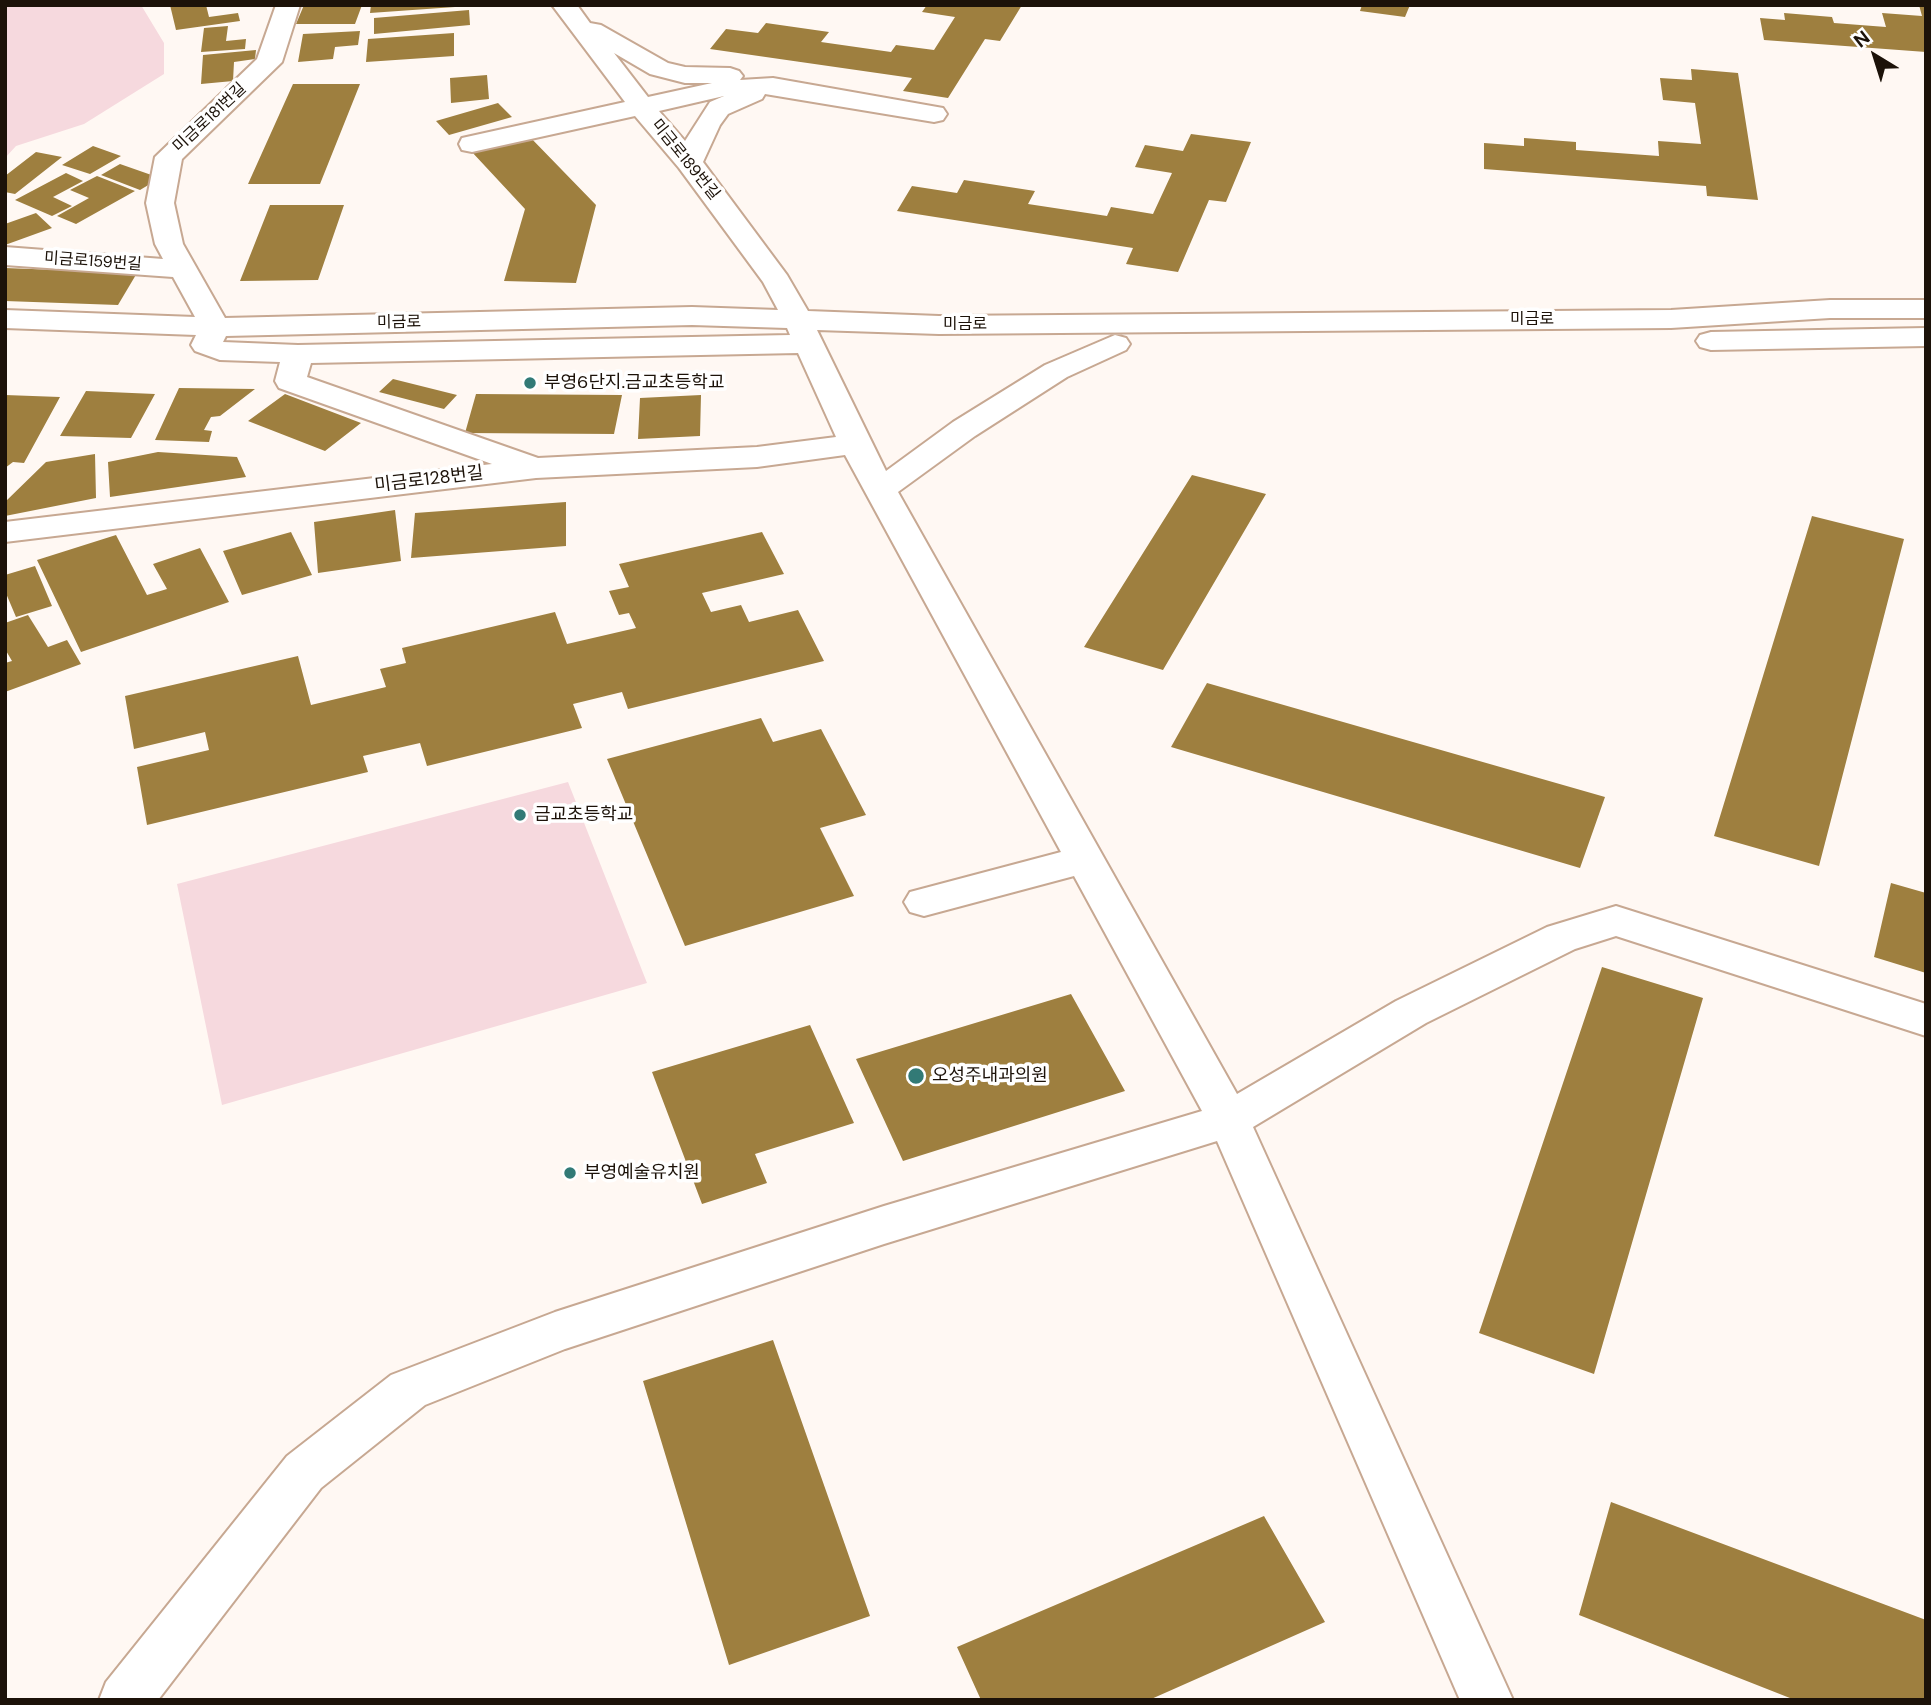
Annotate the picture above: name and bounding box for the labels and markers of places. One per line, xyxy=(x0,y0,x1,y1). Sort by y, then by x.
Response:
place label: 부영6단지.금교초등학교 xyxy=(544,372,724,394)
marker: 부영6단지.금교초등학교 xyxy=(522,375,538,391)
place label: 금교초등학교 xyxy=(534,804,633,826)
marker: 금교초등학교 xyxy=(512,807,528,823)
place label: 오성주내과의원 xyxy=(932,1065,1048,1087)
marker: 오성주내과의원 xyxy=(906,1066,926,1086)
place label: 부영예술유치원 xyxy=(584,1162,700,1184)
marker: 부영예술유치원 xyxy=(562,1165,578,1181)

